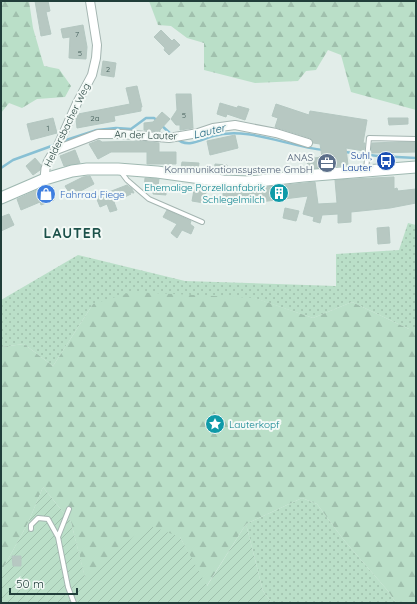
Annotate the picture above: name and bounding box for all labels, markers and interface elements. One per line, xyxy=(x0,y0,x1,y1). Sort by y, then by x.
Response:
house number: 7 xyxy=(75,29,79,39)
house number: 5 xyxy=(78,48,82,58)
house number: 2 xyxy=(106,64,111,74)
street label: Heldersbacher Weg xyxy=(41,81,93,169)
house number: 5 xyxy=(182,110,186,120)
house number: 2a xyxy=(90,113,100,123)
water label: Lauter xyxy=(191,120,228,142)
house number: 1 xyxy=(47,123,50,133)
street label: An der Lauter xyxy=(114,127,178,143)
place label: Suhl, Lauter xyxy=(342,149,372,174)
bus stop icon: Suhl, Lauter xyxy=(375,150,397,172)
place label: ANAS Kommunikationssysteme GmbH xyxy=(164,151,313,176)
office icon: ANAS Kommunikationssysteme GmbH xyxy=(316,152,338,174)
place label: Ehemalige Porzellanfabrik Schlegelmilch xyxy=(144,181,265,206)
building icon: Ehemalige Porzellanfabrik Schlegelmilch xyxy=(268,182,290,204)
shop icon: Fahrrad Fiege xyxy=(35,183,57,205)
place label: Fahrrad Fiege xyxy=(60,188,125,201)
district label: LAUTER xyxy=(44,224,102,242)
place icon: Lauterkopf xyxy=(204,413,226,435)
place label: Lauterkopf xyxy=(229,418,280,431)
scale bar xyxy=(10,570,77,596)
text: 50 m xyxy=(16,576,44,591)

